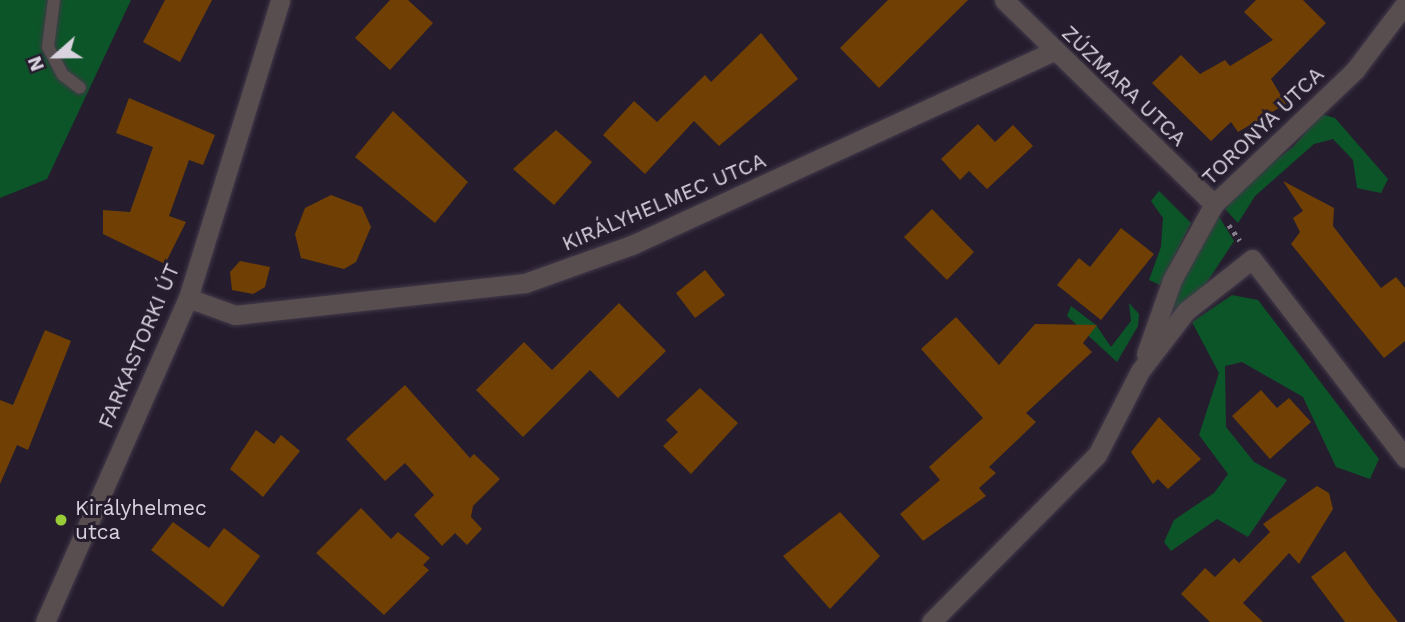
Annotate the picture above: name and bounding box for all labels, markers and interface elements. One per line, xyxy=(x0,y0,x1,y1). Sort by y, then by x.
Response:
street label: ZÚZMARA UTCA xyxy=(1056,20,1192,152)
north arrow xyxy=(21,21,91,91)
text: N xyxy=(23,53,49,74)
street label: TORONYA UTCA xyxy=(1197,61,1329,191)
street label: KIRÁLYHELMEC UTCA xyxy=(558,148,770,256)
street label: FARKASTORKI ÚT xyxy=(93,260,185,432)
place label: Királyhelmec utca xyxy=(75,495,207,545)
marker: Királyhelmec utca xyxy=(53,512,69,528)

